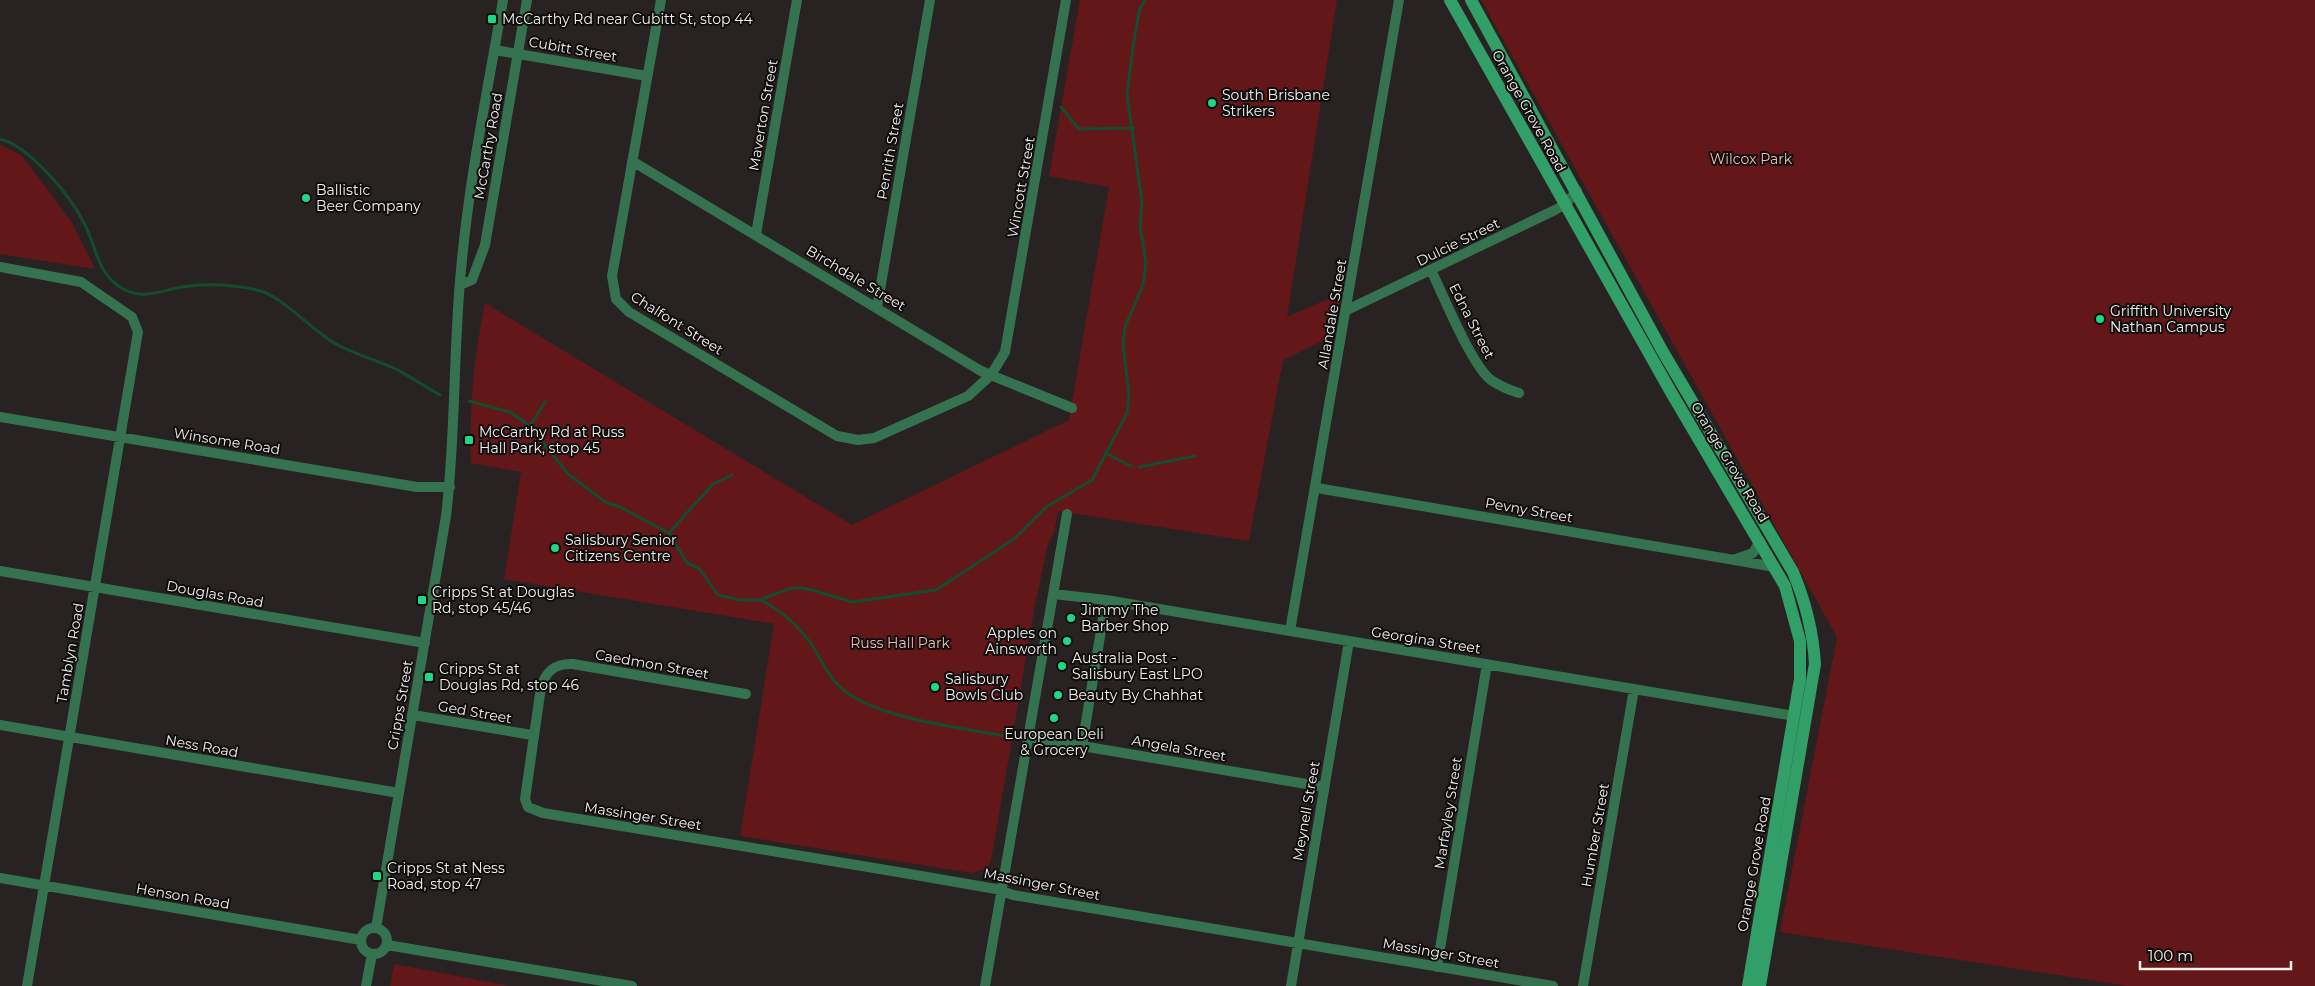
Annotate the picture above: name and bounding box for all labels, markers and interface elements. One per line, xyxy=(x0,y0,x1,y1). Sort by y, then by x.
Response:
place label: McCarthy Rd near Cubitt St, stop 44 xyxy=(502,10,753,28)
marker: McCarthy Rd near Cubitt St, stop 44 xyxy=(486,13,498,25)
street label: Cubitt Street xyxy=(527,32,619,66)
street label: Orange Grove Road xyxy=(1488,47,1570,175)
street label: Maverton Street xyxy=(744,58,782,172)
place label: South Brisbane Strikers xyxy=(1222,86,1330,120)
street label: McCarthy Road xyxy=(470,91,506,201)
marker: South Brisbane Strikers xyxy=(1206,97,1218,109)
street label: Penrith Street xyxy=(873,101,907,201)
street label: Wincott Street xyxy=(1003,135,1039,239)
park label: Wilcox Park xyxy=(1710,150,1793,168)
place label: Ballistic Beer Company xyxy=(316,181,421,215)
marker: Ballistic Beer Company xyxy=(300,192,312,204)
street label: Dulcie Street xyxy=(1413,214,1503,270)
street label: Birchdale Street xyxy=(803,241,909,315)
street label: Allandale Street xyxy=(1313,257,1351,370)
street label: Edna Street xyxy=(1445,280,1499,362)
street label: Chalfont Street xyxy=(627,287,727,359)
place label: Griffith University Nathan Campus xyxy=(2110,302,2232,336)
marker: Griffith University Nathan Campus xyxy=(2094,313,2106,325)
street label: Orange Grove Road xyxy=(1687,399,1773,525)
place label: McCarthy Rd at Russ Hall Park, stop 45 xyxy=(479,423,625,457)
street label: Winsome Road xyxy=(172,424,282,458)
marker: McCarthy Rd at Russ Hall Park, stop 45 xyxy=(463,434,475,446)
street label: Pevny Street xyxy=(1484,493,1574,527)
place label: Salisbury Senior Citizens Centre xyxy=(565,531,677,565)
marker: Salisbury Senior Citizens Centre xyxy=(549,542,561,554)
street label: Douglas Road xyxy=(165,577,265,611)
place label: Cripps St at Douglas Rd, stop 45/46 xyxy=(432,583,575,617)
marker: Cripps St at Douglas Rd, stop 45/46 xyxy=(416,594,428,606)
place label: Jimmy The Barber Shop xyxy=(1080,601,1169,635)
street label: Tamblyn Road xyxy=(52,602,88,704)
marker: Jimmy The Barber Shop xyxy=(1065,612,1077,624)
street label: Georgina Street xyxy=(1370,622,1482,658)
place label: Apples on Ainsworth xyxy=(985,624,1057,658)
park label: Russ Hall Park xyxy=(850,634,950,652)
marker: Apples on Ainsworth xyxy=(1061,635,1073,647)
street label: Caedmon Street xyxy=(594,645,711,683)
place label: Australia Post - Salisbury East LPO xyxy=(1072,649,1203,683)
street label: Cripps Street xyxy=(383,658,417,751)
place label: Cripps St at Douglas Rd, stop 46 xyxy=(439,660,580,694)
marker: Australia Post - Salisbury East LPO xyxy=(1056,660,1068,672)
place label: Salisbury Bowls Club xyxy=(945,670,1023,704)
marker: Cripps St at Douglas Rd, stop 46 xyxy=(423,671,435,683)
marker: Salisbury Bowls Club xyxy=(929,681,941,693)
place label: Beauty By Chahhat xyxy=(1068,686,1204,704)
marker: Beauty By Chahhat xyxy=(1052,689,1064,701)
street label: Ged Street xyxy=(437,697,514,727)
marker: European Deli & Grocery xyxy=(1048,712,1060,724)
place label: European Deli & Grocery xyxy=(1004,725,1104,759)
street label: Ness Road xyxy=(164,731,240,761)
street label: Angela Street xyxy=(1130,731,1228,765)
street label: Marfayley Street xyxy=(1430,755,1466,870)
street label: Meynell Street xyxy=(1288,760,1324,862)
street label: Humber Street xyxy=(1577,781,1613,888)
street label: Orange Grove Road xyxy=(1733,795,1775,933)
street label: Massinger Street xyxy=(583,798,703,834)
place label: Cripps St at Ness Road, stop 47 xyxy=(387,859,505,893)
street label: Massinger Street xyxy=(982,864,1102,904)
marker: Cripps St at Ness Road, stop 47 xyxy=(371,870,383,882)
street label: Henson Road xyxy=(135,879,231,913)
street label: Massinger Street xyxy=(1381,934,1501,972)
scale bar xyxy=(2140,938,2291,970)
text: 100 m xyxy=(2148,946,2193,965)

